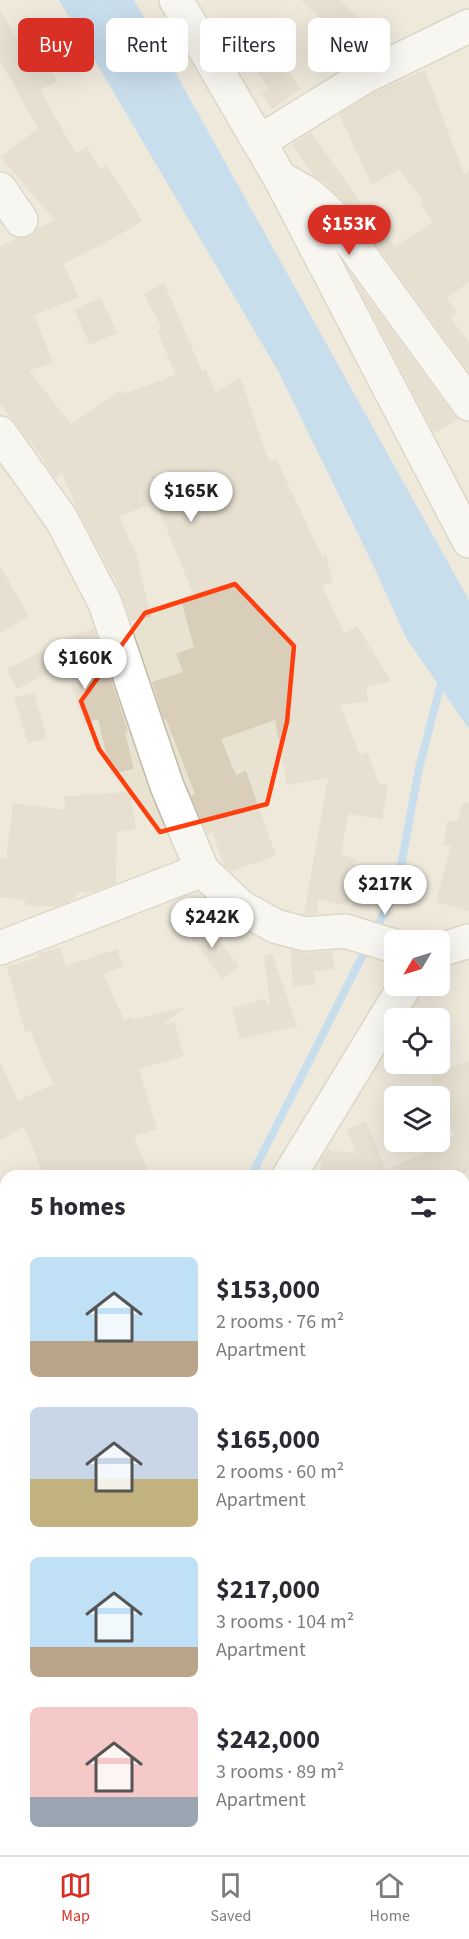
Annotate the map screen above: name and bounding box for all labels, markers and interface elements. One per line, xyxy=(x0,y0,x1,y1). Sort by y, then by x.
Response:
chip: Buy xyxy=(18,18,94,72)
chip: Rent xyxy=(106,18,188,72)
chip: Filters xyxy=(200,18,296,72)
chip: New xyxy=(308,18,390,72)
pin: $153K xyxy=(307,205,391,256)
text: $153K xyxy=(322,210,376,238)
pin: $165K xyxy=(149,472,233,523)
text: $165K xyxy=(164,477,218,505)
pin: $160K xyxy=(43,639,127,690)
text: $160K xyxy=(58,644,112,672)
pin: $217K xyxy=(343,865,427,916)
text: $217K xyxy=(358,870,412,898)
pin: $242K xyxy=(170,898,254,949)
text: $242K xyxy=(185,903,239,931)
north arrow xyxy=(384,930,450,996)
map controls xyxy=(384,930,450,1152)
button: locate xyxy=(384,1008,450,1074)
button: layers xyxy=(384,1086,450,1152)
text: 5 homes xyxy=(30,1188,125,1225)
icon: filters xyxy=(407,1190,440,1223)
text: $153,000 xyxy=(216,1271,320,1308)
icon: home xyxy=(78,1281,150,1353)
text: 2 rooms · 76 m² xyxy=(216,1308,344,1336)
text: Apartment xyxy=(216,1336,306,1364)
text: $165,000 xyxy=(216,1421,320,1458)
icon: home xyxy=(78,1431,150,1503)
text: 2 rooms · 60 m² xyxy=(216,1458,344,1486)
text: Apartment xyxy=(216,1486,306,1514)
text: $217,000 xyxy=(216,1571,320,1608)
icon: home xyxy=(78,1581,150,1653)
text: 3 rooms · 104 m² xyxy=(216,1608,354,1636)
text: Apartment xyxy=(216,1636,306,1664)
text: $242,000 xyxy=(216,1721,320,1758)
icon: home xyxy=(78,1731,150,1803)
text: 3 rooms · 89 m² xyxy=(216,1758,344,1786)
text: Apartment xyxy=(216,1786,306,1814)
tab: Map xyxy=(59,1869,92,1927)
tab: Saved xyxy=(210,1869,251,1927)
tab: Home xyxy=(370,1869,410,1927)

